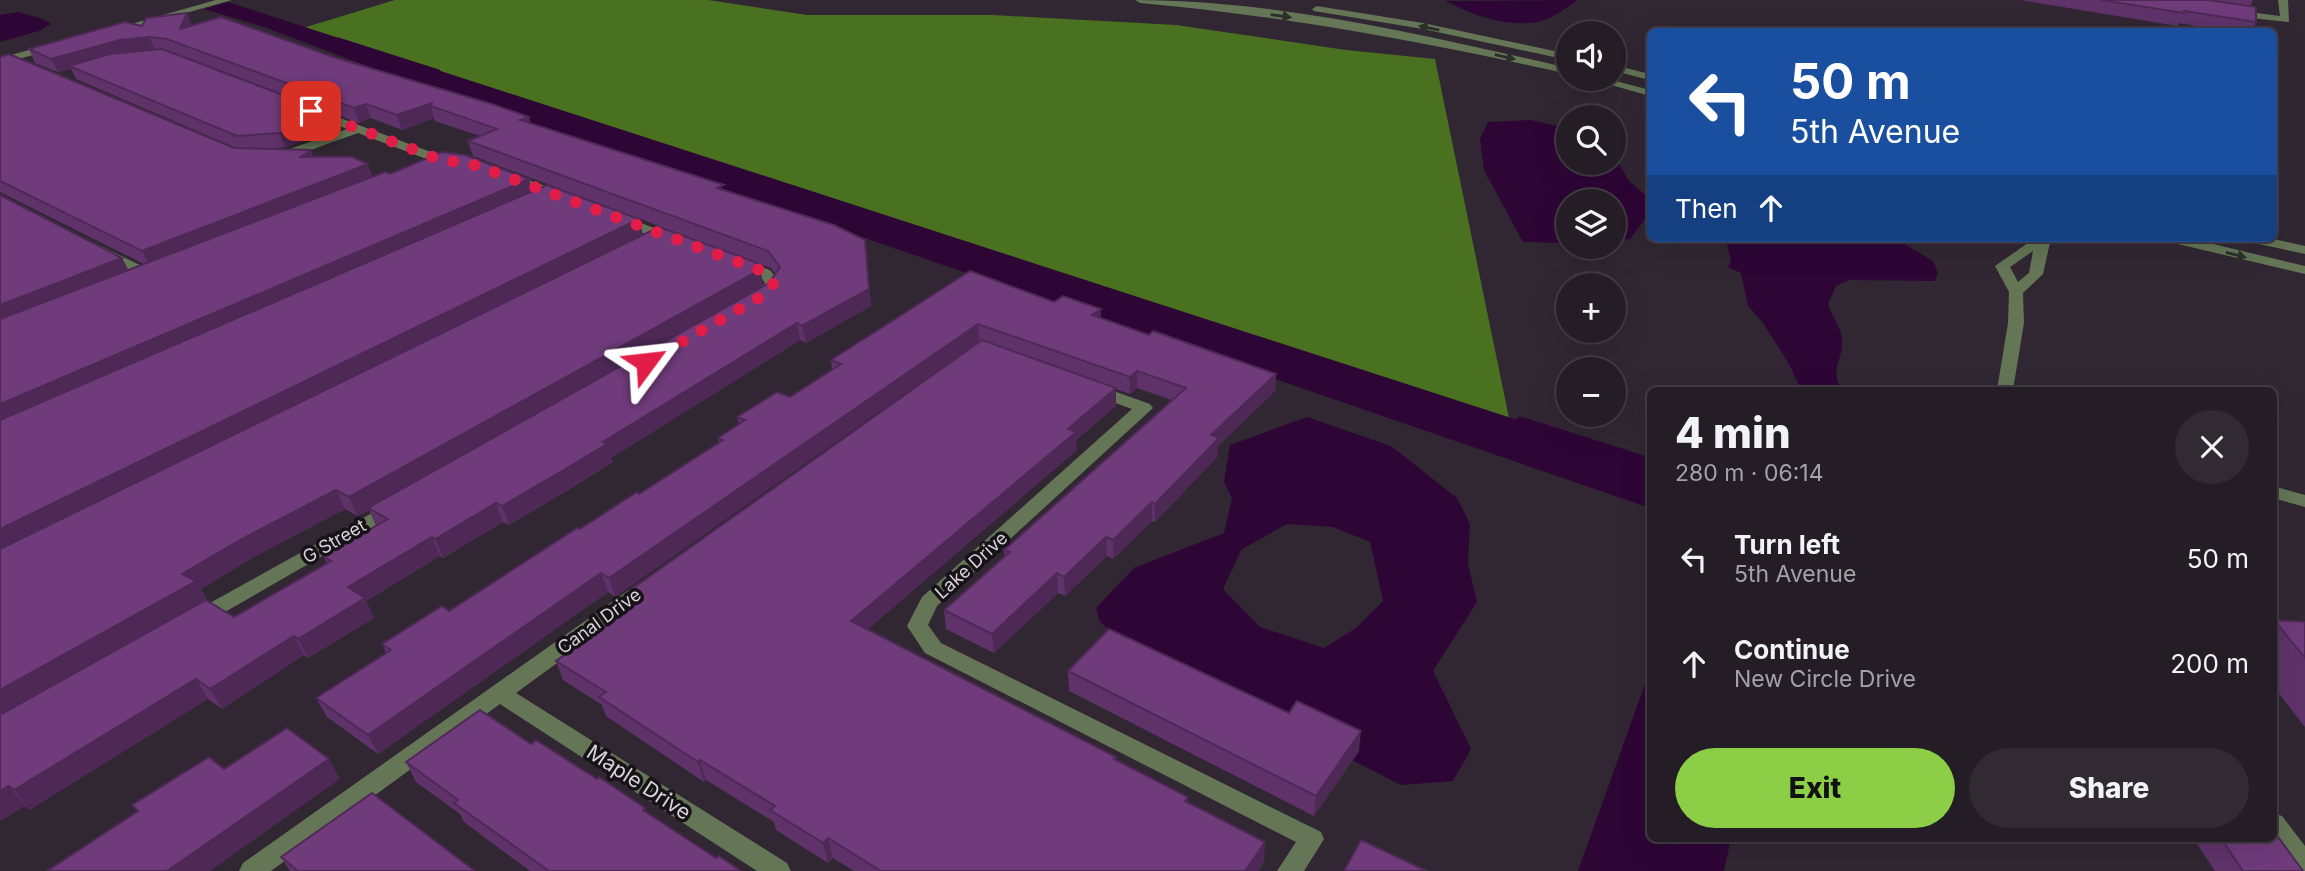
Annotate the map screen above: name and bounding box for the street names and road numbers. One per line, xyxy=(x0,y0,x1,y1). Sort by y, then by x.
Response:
street label: G Street xyxy=(299,515,369,567)
street label: Lake Drive xyxy=(931,527,1011,603)
street label: Canal Drive xyxy=(553,584,645,658)
street label: Maple Drive xyxy=(582,739,696,825)

